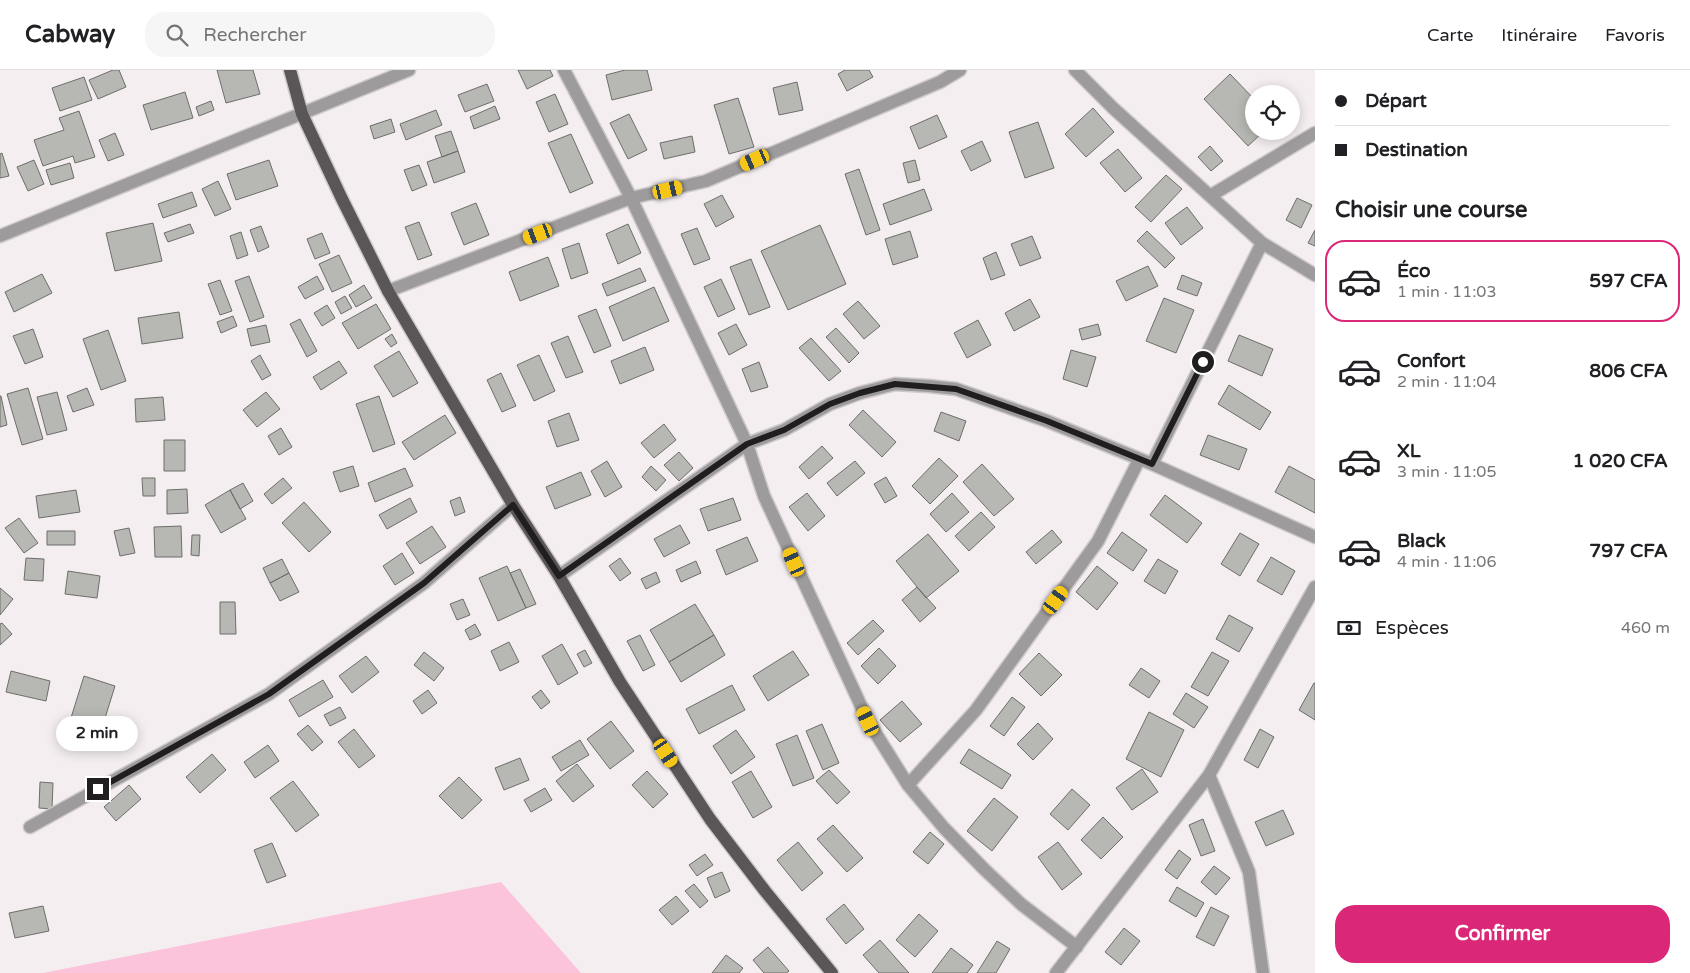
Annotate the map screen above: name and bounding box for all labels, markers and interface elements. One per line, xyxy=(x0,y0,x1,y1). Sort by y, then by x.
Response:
search box xyxy=(145,12,495,57)
text: Cabway xyxy=(25,20,115,49)
icon: search xyxy=(163,21,191,49)
text: Rechercher xyxy=(203,24,307,46)
text: Carte xyxy=(1427,24,1473,46)
text: Itinéraire xyxy=(1501,24,1577,46)
text: Favoris xyxy=(1605,24,1665,46)
map controls xyxy=(1245,85,1300,140)
button: locate xyxy=(1245,85,1300,140)
text: Départ xyxy=(1365,90,1427,112)
text: Destination xyxy=(1365,139,1468,161)
car xyxy=(738,147,771,173)
car xyxy=(651,179,684,201)
text: Choisir une course xyxy=(1335,197,1528,223)
car xyxy=(521,222,554,246)
icon: car xyxy=(1337,259,1382,304)
text: Éco xyxy=(1397,260,1430,282)
text: 597 CFA xyxy=(1589,270,1668,292)
text: 1 min · 11:03 xyxy=(1397,282,1496,302)
icon: car xyxy=(1337,349,1382,394)
text: Confort xyxy=(1397,350,1466,372)
route start xyxy=(1192,351,1214,373)
text: 806 CFA xyxy=(1589,360,1668,382)
text: 2 min · 11:04 xyxy=(1397,372,1496,392)
icon: car xyxy=(1337,439,1382,484)
text: XL xyxy=(1397,440,1421,462)
text: 1 020 CFA xyxy=(1572,450,1668,472)
text: 3 min · 11:05 xyxy=(1397,462,1496,482)
icon: car xyxy=(1337,529,1382,574)
text: Black xyxy=(1397,530,1446,552)
text: 797 CFA xyxy=(1589,540,1668,562)
car xyxy=(781,545,806,579)
text: 4 min · 11:06 xyxy=(1397,552,1496,572)
car xyxy=(1041,583,1070,617)
icon: cash xyxy=(1335,614,1363,642)
text: Espèces xyxy=(1375,617,1449,639)
text: 460 m xyxy=(1621,618,1670,638)
car xyxy=(854,704,881,738)
callout: 2 min xyxy=(57,716,139,752)
text: 2 min xyxy=(76,723,118,743)
car xyxy=(651,736,680,770)
route end xyxy=(87,778,109,800)
button: Confirmer xyxy=(1335,905,1670,963)

